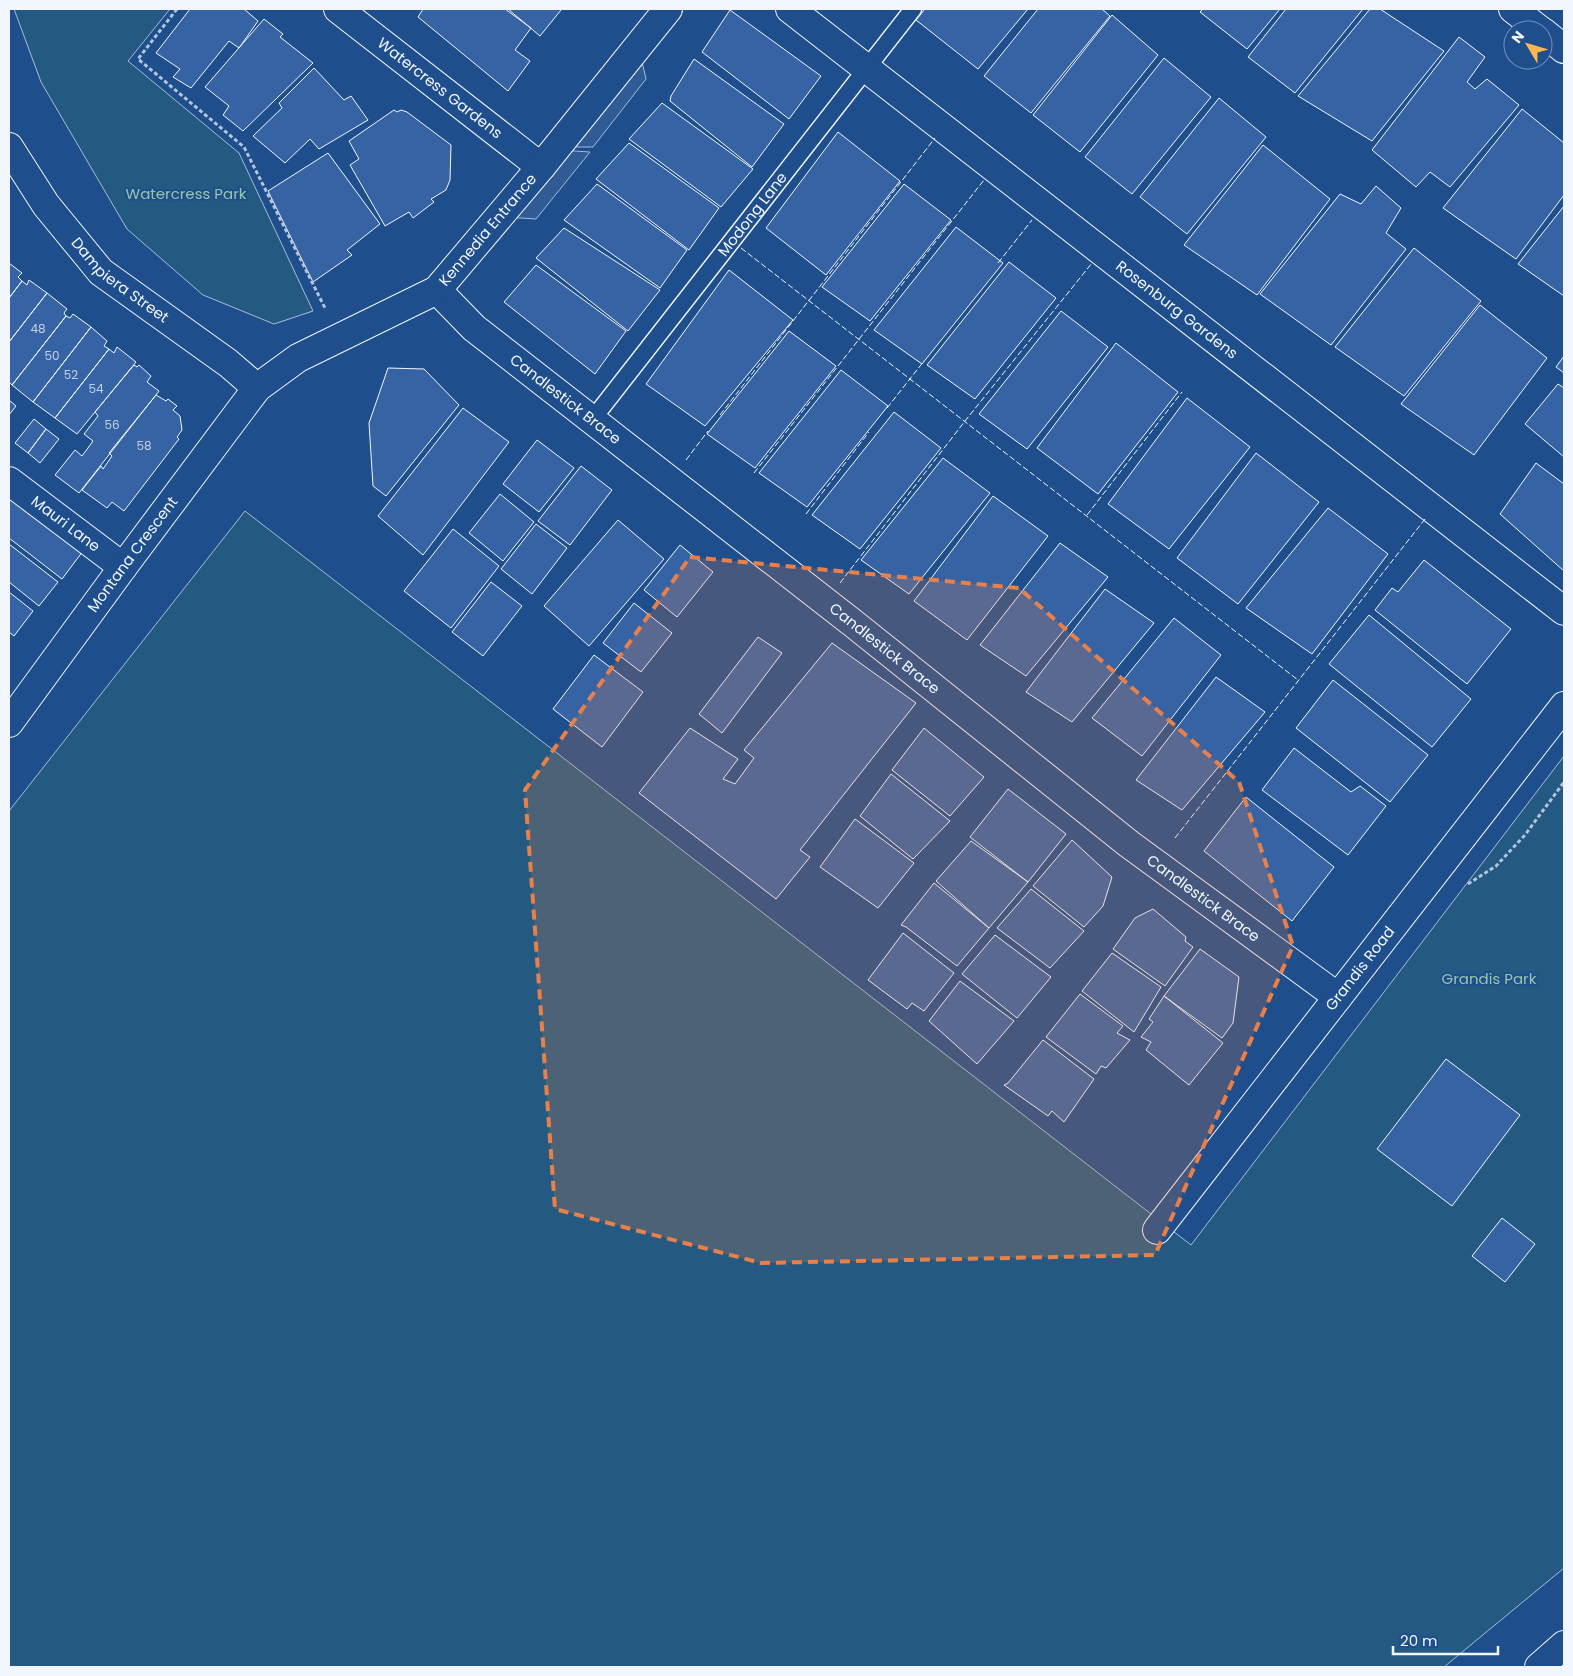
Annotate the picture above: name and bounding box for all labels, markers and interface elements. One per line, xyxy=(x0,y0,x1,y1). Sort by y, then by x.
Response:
north arrow xyxy=(1503,20,1553,70)
text: N xyxy=(1507,27,1529,47)
street label: Watercress Gardens xyxy=(373,32,507,143)
street label: Modong Lane xyxy=(713,167,792,260)
street label: Kennedia Entrance xyxy=(434,169,541,290)
park label: Watercress Park xyxy=(126,183,247,204)
street label: Dampiera Street xyxy=(67,233,173,327)
street label: Rosenburg Gardens xyxy=(1112,255,1243,364)
house number: 48 xyxy=(30,320,46,337)
house number: 50 xyxy=(44,347,60,364)
street label: Candlestick Brace xyxy=(506,349,626,449)
house number: 52 xyxy=(64,366,78,383)
house number: 54 xyxy=(88,380,104,397)
house number: 56 xyxy=(104,416,120,433)
house number: 58 xyxy=(136,437,152,454)
street label: Mauri Lane xyxy=(27,490,105,556)
street label: Montana Crescent xyxy=(82,492,182,616)
street label: Candlestick Brace xyxy=(825,598,945,699)
street label: Candlestick Brace xyxy=(1143,849,1265,947)
street label: Grandis Road xyxy=(1320,922,1399,1015)
park label: Grandis Park xyxy=(1442,968,1537,989)
scale bar xyxy=(1393,1624,1498,1656)
text: 20 m xyxy=(1400,1630,1438,1651)

